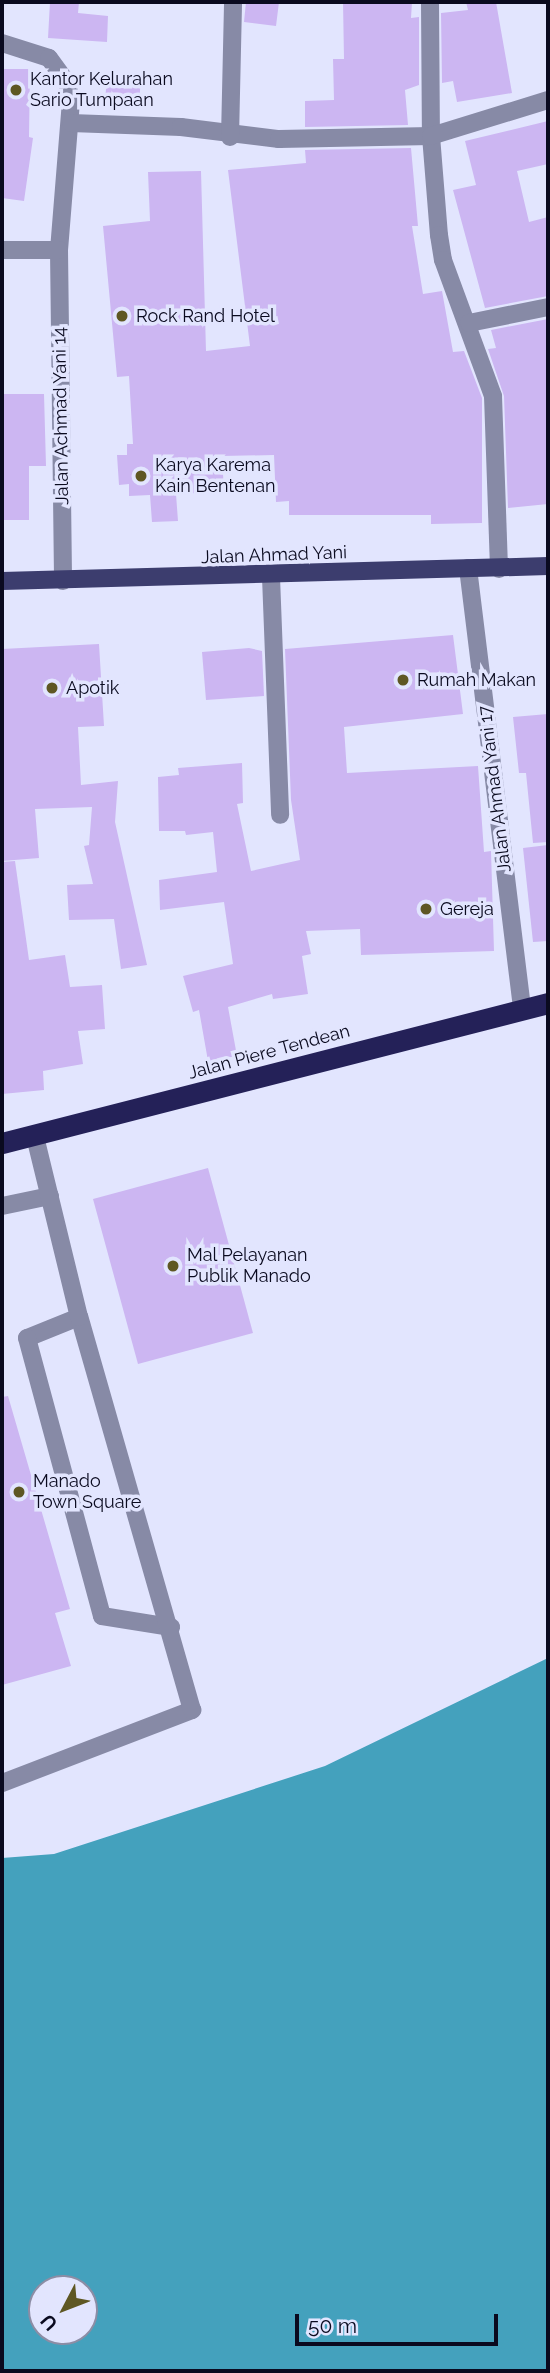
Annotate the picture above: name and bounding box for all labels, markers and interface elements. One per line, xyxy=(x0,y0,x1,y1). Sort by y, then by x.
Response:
place label: Kantor Kelurahan Sario Tumpaan xyxy=(30,69,173,112)
marker: Kantor Kelurahan Sario Tumpaan xyxy=(8,82,24,98)
place label: Rock Rand Hotel xyxy=(136,305,275,327)
marker: Rock Rand Hotel xyxy=(114,308,130,324)
street label: Jalan Achmad Yani 14 xyxy=(49,326,73,506)
place label: Karya Karema Kain Bentenan xyxy=(155,455,276,498)
marker: Karya Karema Kain Bentenan xyxy=(133,468,149,484)
street label: Jalan Ahmad Yani xyxy=(200,542,348,568)
place label: Rumah Makan xyxy=(417,669,536,691)
marker: Rumah Makan xyxy=(395,672,411,688)
place label: Apotik xyxy=(66,677,119,699)
marker: Apotik xyxy=(44,680,60,696)
street label: Jalan Ahmad Yani 17 xyxy=(474,704,516,874)
place label: Gereja xyxy=(440,898,494,920)
marker: Gereja xyxy=(418,901,434,917)
street label: Jalan Piere Tendean xyxy=(186,1020,352,1084)
place label: Mal Pelayanan Publik Manado xyxy=(187,1245,311,1288)
marker: Mal Pelayanan Publik Manado xyxy=(165,1258,181,1274)
place label: Manado Town Square xyxy=(33,1471,141,1514)
marker: Manado Town Square xyxy=(11,1484,27,1500)
north arrow xyxy=(28,2275,98,2345)
scale bar xyxy=(298,2300,501,2344)
text: U xyxy=(36,2310,62,2335)
text: 50 m xyxy=(308,2313,357,2338)

